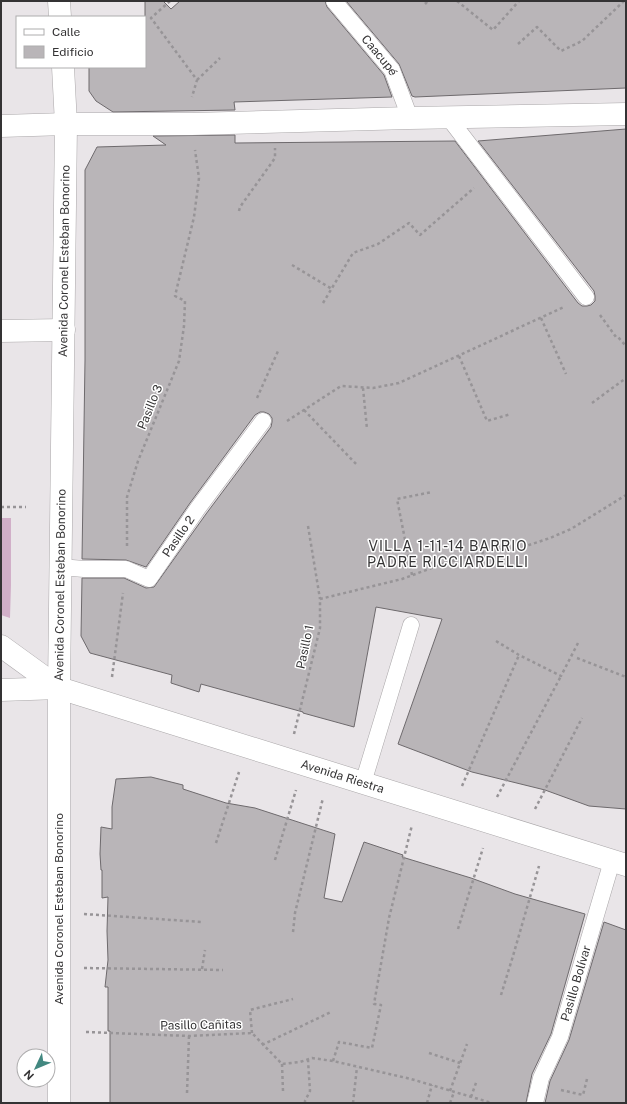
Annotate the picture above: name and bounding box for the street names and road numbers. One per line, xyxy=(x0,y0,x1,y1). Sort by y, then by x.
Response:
street label: Caacupé xyxy=(359,32,400,78)
street label: Avenida Coronel Esteban Bonorino xyxy=(56,165,72,357)
street label: Pasillo 3 xyxy=(135,382,165,432)
street label: Avenida Coronel Esteban Bonorino xyxy=(52,489,68,681)
street label: Pasillo 2 xyxy=(159,513,198,560)
street label: Pasillo 1 xyxy=(294,624,316,670)
street label: Avenida Riestra xyxy=(299,757,386,796)
street label: Avenida Coronel Esteban Bonorino xyxy=(52,813,66,1005)
street label: Pasillo Bolívar xyxy=(558,943,594,1023)
street label: Pasillo Cañitas xyxy=(160,1017,242,1033)

